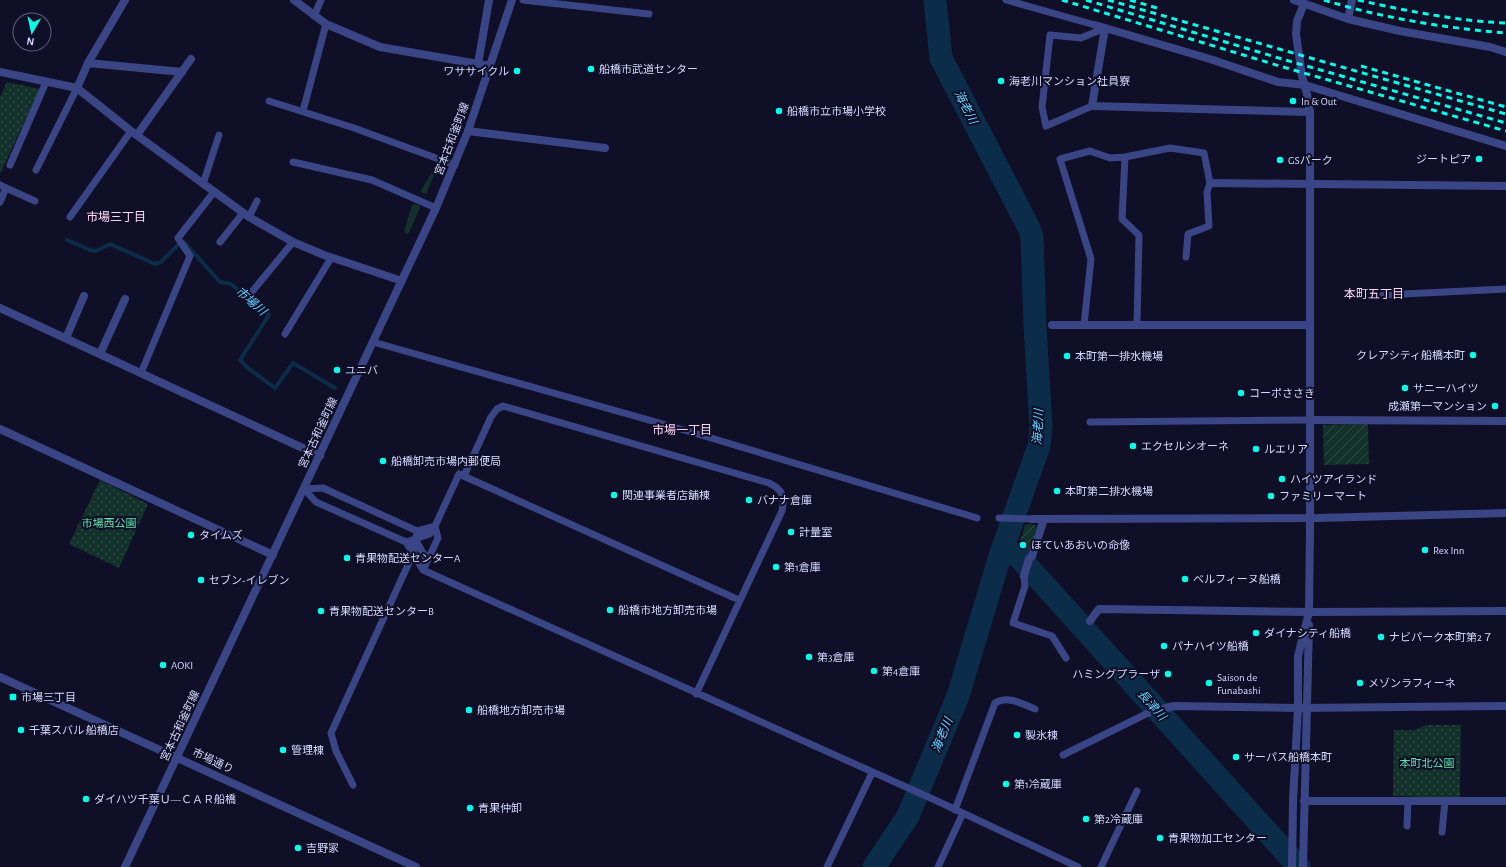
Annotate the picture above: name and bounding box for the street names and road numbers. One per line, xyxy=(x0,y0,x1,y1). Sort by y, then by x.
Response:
street label: 宮本古和釜町線 xyxy=(432,101,471,177)
street label: 宮本古和釜町線 xyxy=(296,395,339,470)
street label: 宮本古和釜町線 xyxy=(158,688,201,763)
street label: 市場通り xyxy=(191,746,236,775)

